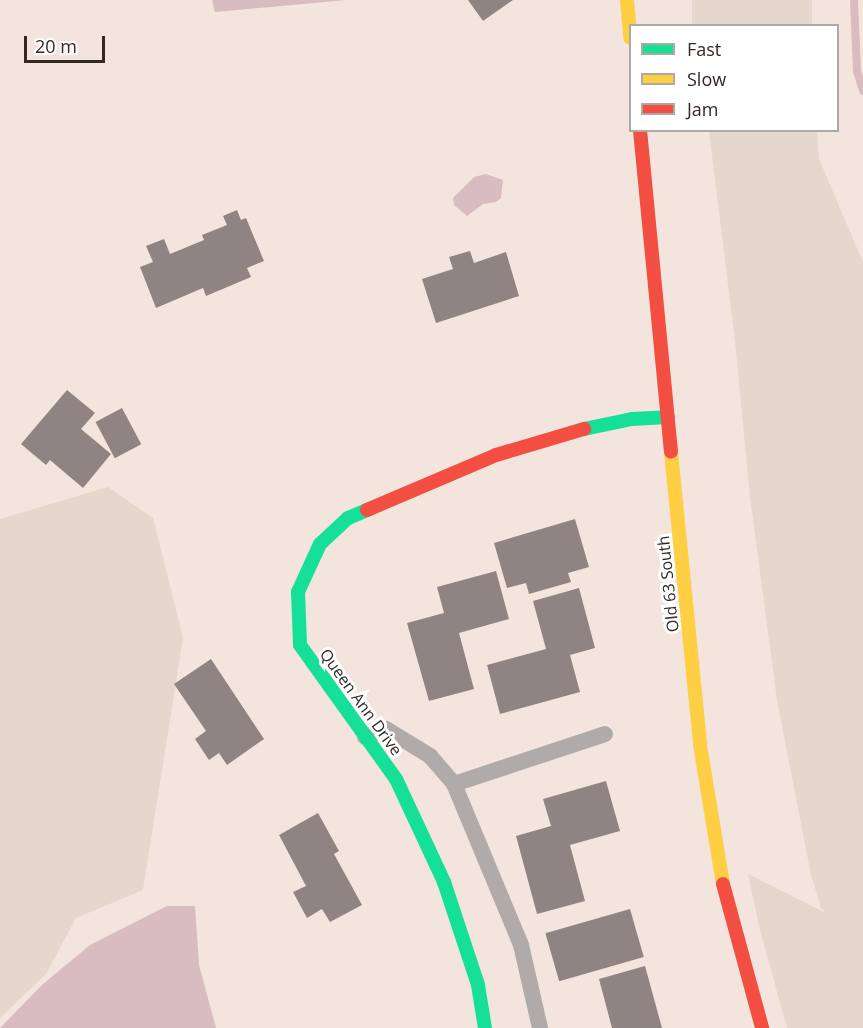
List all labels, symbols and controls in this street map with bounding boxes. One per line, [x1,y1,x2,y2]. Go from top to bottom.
scale bar [27,24,108,62]
legend [629,24,839,132]
text: 20 m [35,34,77,58]
text: Fast [687,37,721,61]
text: Slow [687,67,726,91]
text: Jam [687,97,719,121]
street label: Old 63 South [653,535,683,633]
street label: Queen Ann Drive [316,645,406,759]

